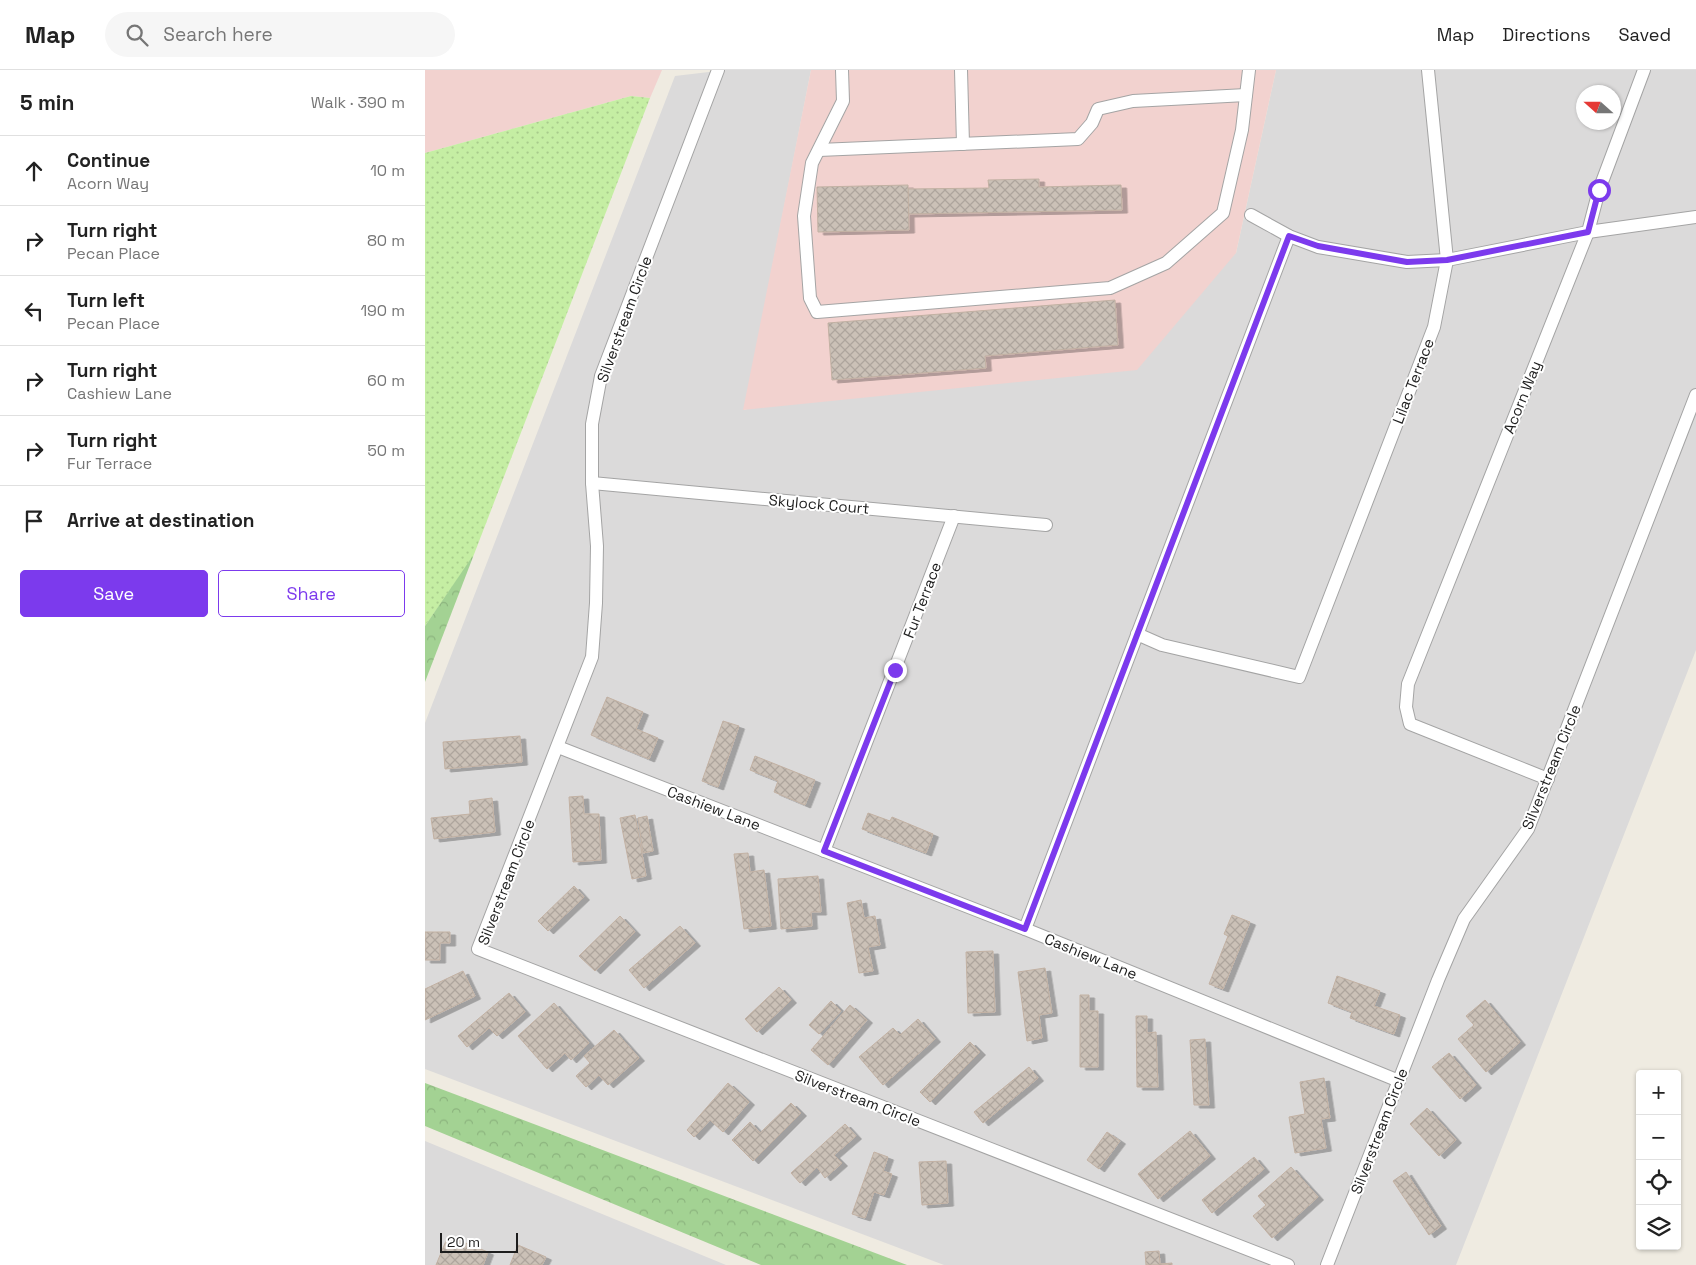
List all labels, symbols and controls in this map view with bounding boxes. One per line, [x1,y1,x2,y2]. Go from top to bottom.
search box [105,12,455,57]
text: Map [25,19,75,50]
icon: search [123,21,151,49]
text: Search here [163,22,273,47]
text: Map [1437,23,1474,46]
text: Directions [1502,23,1591,46]
text: Saved [1619,23,1671,46]
north arrow [1576,85,1621,130]
text: 5 min [20,89,74,116]
text: Walk · 390 m [311,92,405,113]
text: Continue [67,148,150,173]
icon: ahead [20,157,48,185]
text: 10 m [370,160,405,181]
text: Acorn Way [67,173,149,194]
route start [1588,179,1611,202]
text: Turn right [67,218,157,243]
icon: right [20,227,48,255]
text: 80 m [367,230,405,251]
text: Pecan Place [67,243,160,264]
street label: Silverstream Circle [592,253,656,385]
text: Turn left [67,288,145,313]
icon: left [20,297,48,325]
text: 190 m [360,300,405,321]
text: Pecan Place [67,313,160,334]
street label: Lilac Terrace [1388,336,1438,426]
text: Turn right [67,358,157,383]
street label: Acorn Way [1499,358,1545,436]
icon: right [20,367,48,395]
text: 60 m [367,370,405,391]
text: Cashiew Lane [67,383,172,404]
text: Turn right [67,428,157,453]
icon: right [20,437,48,465]
text: 50 m [367,440,405,461]
text: Fur Terrace [67,453,152,474]
street label: Skylock Court [768,490,870,518]
icon: arrive [20,507,48,535]
text: Arrive at destination [67,508,255,533]
street label: Fur Terrace [899,559,945,641]
button: Save [20,570,208,617]
button: Share [218,570,405,617]
route end [884,659,907,682]
street label: Silverstream Circle [1517,702,1585,832]
street label: Cashiew Lane [665,781,763,835]
street label: Silverstream Circle [473,816,539,948]
street label: Cashiew Lane [1042,929,1140,983]
street label: Silverstream Circle [792,1065,924,1131]
street label: Silverstream Circle [1346,1065,1412,1197]
map controls [1636,1070,1681,1250]
button: + [1636,1070,1681,1115]
button: − [1636,1115,1681,1160]
button: locate [1636,1160,1681,1205]
button: layers [1636,1205,1681,1250]
scale bar [440,1230,517,1253]
text: 20 m [447,1233,480,1251]

